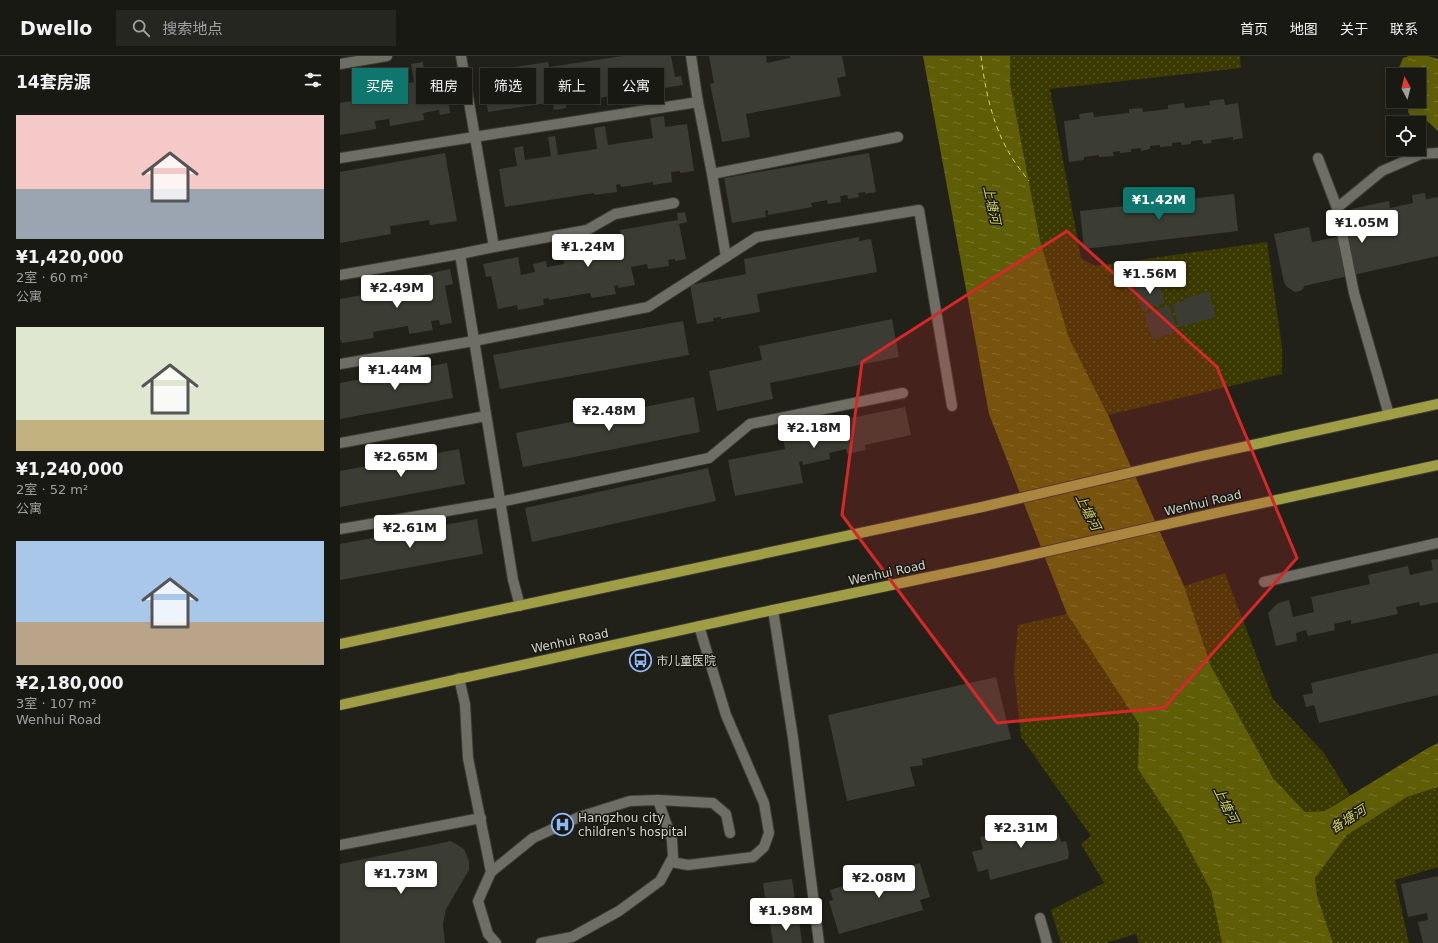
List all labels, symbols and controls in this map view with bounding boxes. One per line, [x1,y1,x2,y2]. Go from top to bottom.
search box [116,10,396,46]
text: Dwello [20,17,92,39]
icon: search [130,17,152,39]
text: 搜索地点 [162,20,222,38]
text: 首页 [1240,21,1268,37]
text: 地图 [1290,21,1318,37]
text: 关于 [1340,21,1368,37]
text: 联系 [1390,21,1418,37]
chip: 买房 [352,68,408,104]
chip: 租房 [416,68,472,104]
chip: 筛选 [480,68,536,104]
chip: 新上 [544,68,600,104]
chip: 公寓 [608,68,664,104]
north arrow [1386,68,1426,108]
map controls [1386,68,1426,156]
icon: filters [302,69,324,91]
text: 14套房源 [16,72,91,92]
button: locate [1386,116,1426,156]
icon: home [134,141,206,213]
water label: 上塘河 [981,184,1004,229]
pin: ¥1.42M [1126,187,1192,221]
text: ¥1.42M [1132,192,1186,207]
pin: ¥1.05M [1329,210,1395,244]
text: ¥1.05M [1335,215,1389,230]
pin: ¥1.24M [555,234,621,268]
text: ¥1.24M [561,239,615,254]
text: ¥1,420,000 [16,247,124,267]
pin: ¥1.56M [1117,261,1183,295]
text: ¥1.56M [1123,266,1177,281]
text: 2室 · 60 m² [16,270,88,285]
pin: ¥2.49M [364,275,430,309]
text: ¥2.49M [370,280,424,295]
text: 公寓 [16,289,42,304]
icon: home [134,353,206,425]
pin: ¥1.44M [362,357,428,391]
text: ¥1.44M [368,362,422,377]
pin: ¥2.48M [576,398,642,432]
text: ¥2.48M [582,403,636,418]
pin: ¥2.18M [781,415,847,449]
text: ¥2.18M [787,420,841,435]
pin: ¥2.65M [368,444,434,478]
text: ¥2.65M [374,449,428,464]
text: ¥1,240,000 [16,459,124,479]
text: 2室 · 52 m² [16,482,88,497]
street label: Wenhui Road [1163,487,1243,519]
water label: 上塘河 [1072,491,1105,535]
text: 公寓 [16,501,42,516]
pin: ¥2.61M [377,515,443,549]
text: ¥2.61M [383,520,437,535]
street label: Wenhui Road [847,558,927,588]
icon: home [134,567,206,639]
street label: Wenhui Road [530,626,610,656]
bus stop icon: 市儿童医院 [628,648,654,674]
place label: 市儿童医院 [656,654,716,668]
text: ¥2,180,000 [16,673,124,693]
text: 3室 · 107 m² [16,696,97,711]
text: Wenhui Road [16,712,101,727]
water label: 上塘河 [1211,784,1243,829]
water label: 备塘河 [1327,801,1371,836]
place label: Hangzhou city children's hospital [578,811,687,839]
hospital icon: Hangzhou city children's hospital [549,812,575,838]
pin: ¥2.31M [988,815,1054,849]
text: ¥2.31M [994,820,1048,835]
pin: ¥1.73M [368,861,434,895]
pin: ¥2.08M [846,865,912,899]
text: ¥1.73M [374,866,428,881]
text: ¥2.08M [852,870,906,885]
pin: ¥1.98M [753,898,819,932]
text: ¥1.98M [759,903,813,918]

